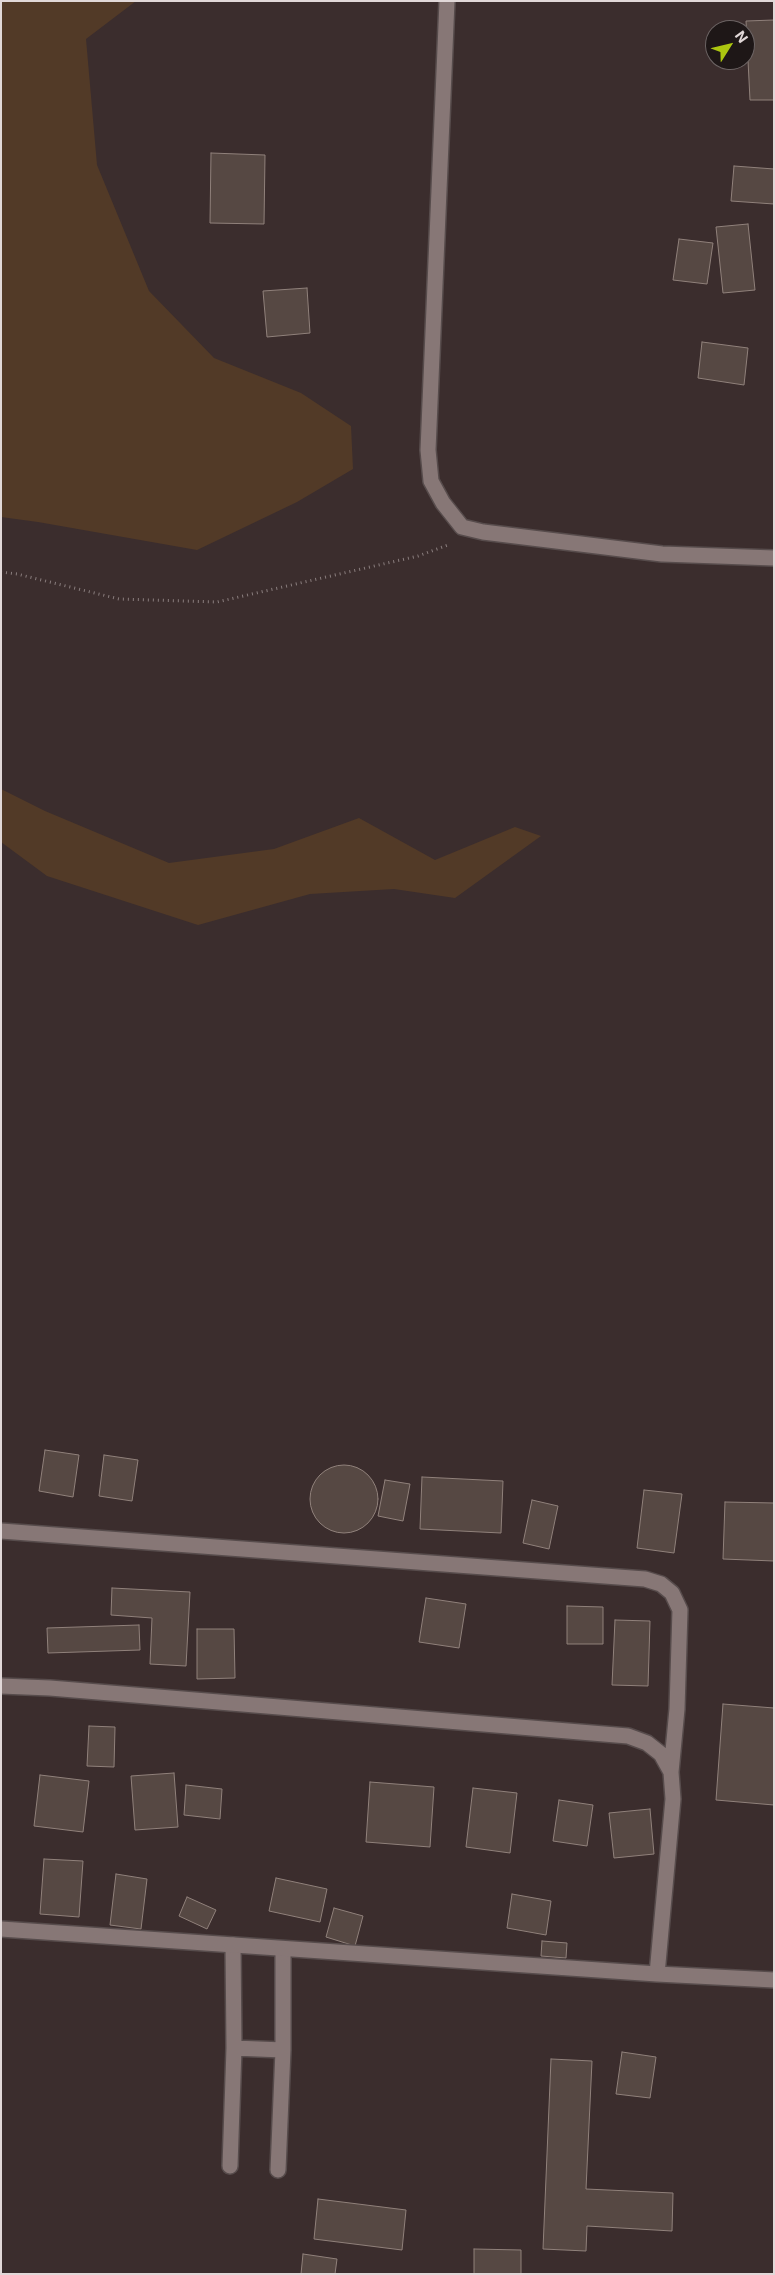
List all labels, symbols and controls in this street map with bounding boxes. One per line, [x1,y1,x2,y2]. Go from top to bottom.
north arrow [705,20,755,70]
text: N [732,27,752,46]

